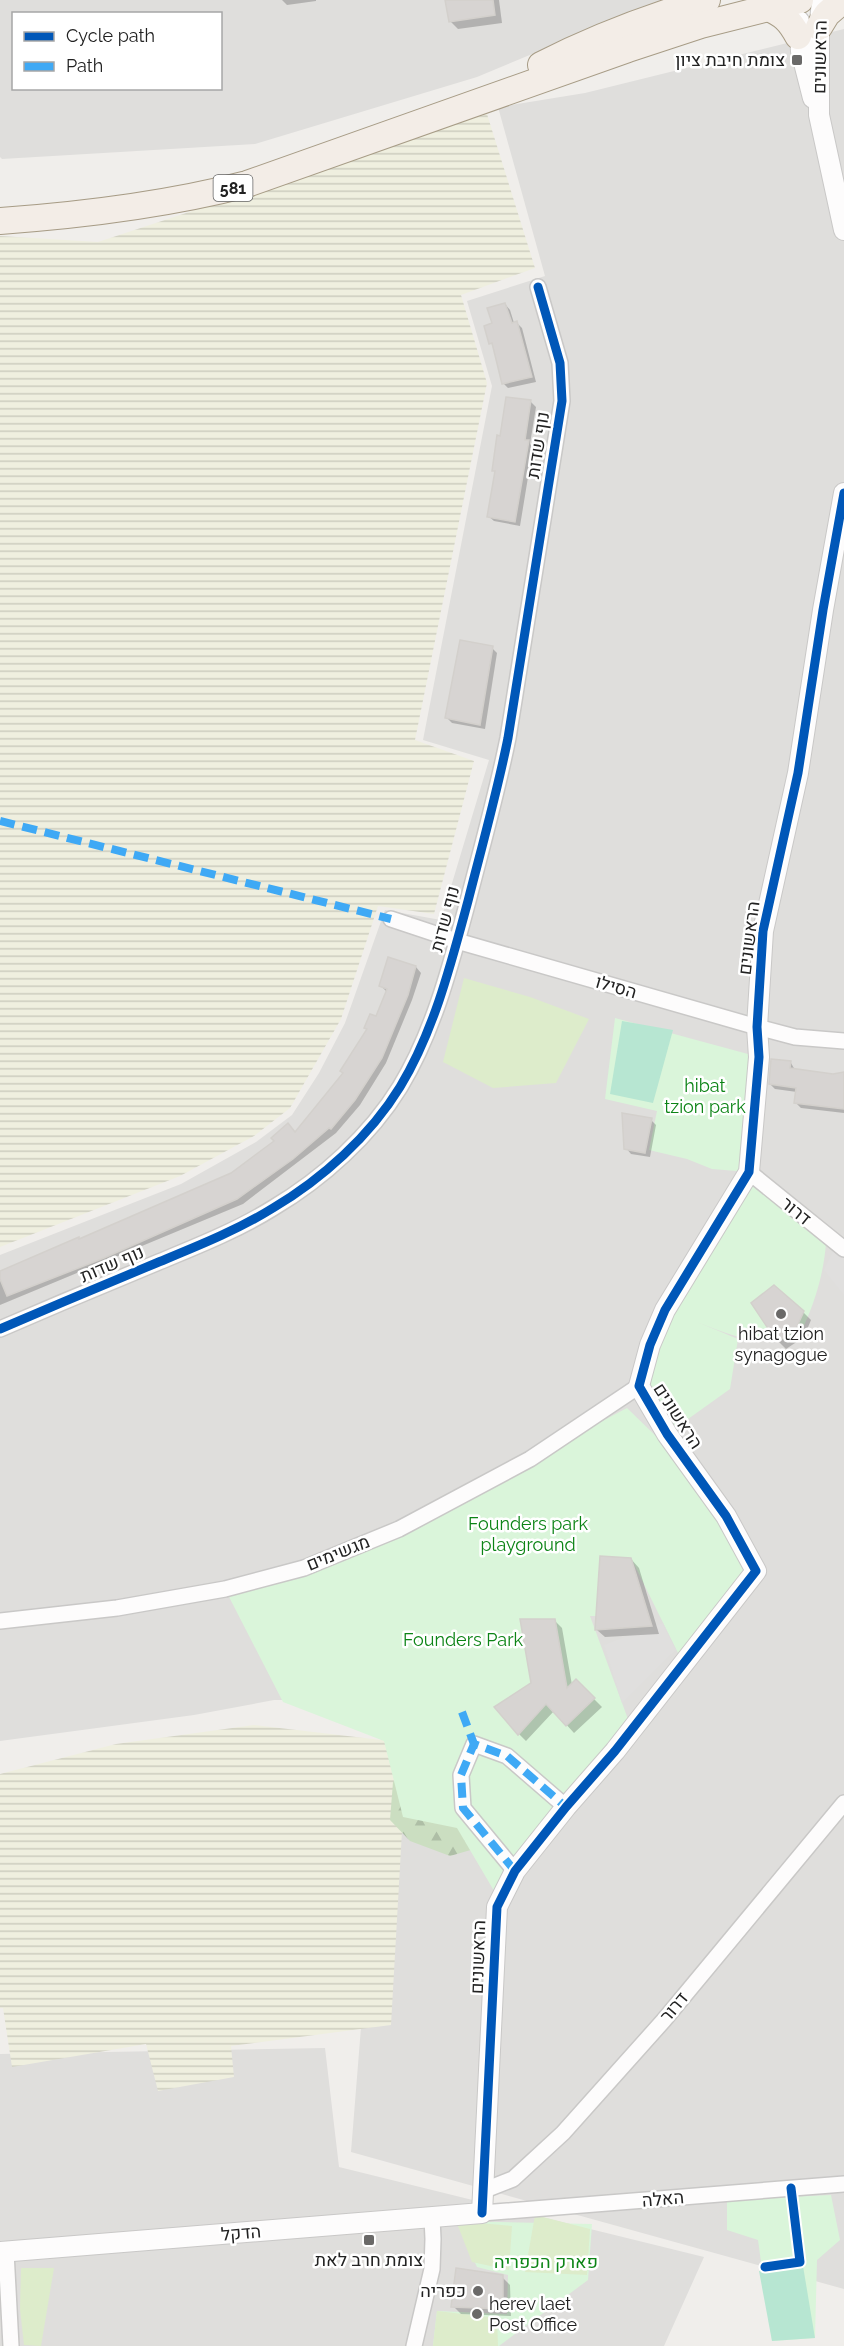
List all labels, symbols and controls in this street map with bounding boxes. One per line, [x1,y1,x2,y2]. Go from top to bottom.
legend [12,12,222,90]
street label: הראשונים [808,20,831,94]
text: Cycle path [66,25,155,46]
place label: צומת חיבת ציון [675,49,785,70]
marker: צומת חיבת ציון [790,53,804,67]
text: Path [66,55,103,76]
road number: 581 [214,175,252,201]
street label: נוף שדות [522,410,553,480]
street label: נוף שדות [426,884,463,954]
street label: הראשונים [734,900,763,976]
street label: הסילו [593,971,639,1002]
park label: hibat tzion park [664,1075,746,1117]
street label: דרור [777,1192,815,1229]
street label: נוף שדות [77,1241,147,1286]
marker: hibat tzion synagogue [774,1307,788,1321]
place label: hibat tzion synagogue [735,1323,828,1365]
street label: הראשונים [649,1379,707,1452]
park label: Founders park playground [468,1513,588,1555]
street label: מגשימים [303,1530,373,1575]
park label: Founders Park [403,1629,523,1650]
street label: הראשונים [466,1920,489,1994]
street label: דרור [655,1988,692,2026]
street label: האלה [641,2186,685,2211]
street label: הדקל [220,2220,262,2245]
marker: צומת חרב לאת [362,2233,376,2247]
place label: צומת חרב לאת [315,2249,423,2270]
park label: פארק הכפריה [494,2251,598,2272]
place label: כפריה [420,2280,466,2301]
marker: כפריה [471,2284,485,2298]
place label: herev laet Post Office [489,2293,578,2335]
marker: herev laet Post Office [470,2307,484,2321]

